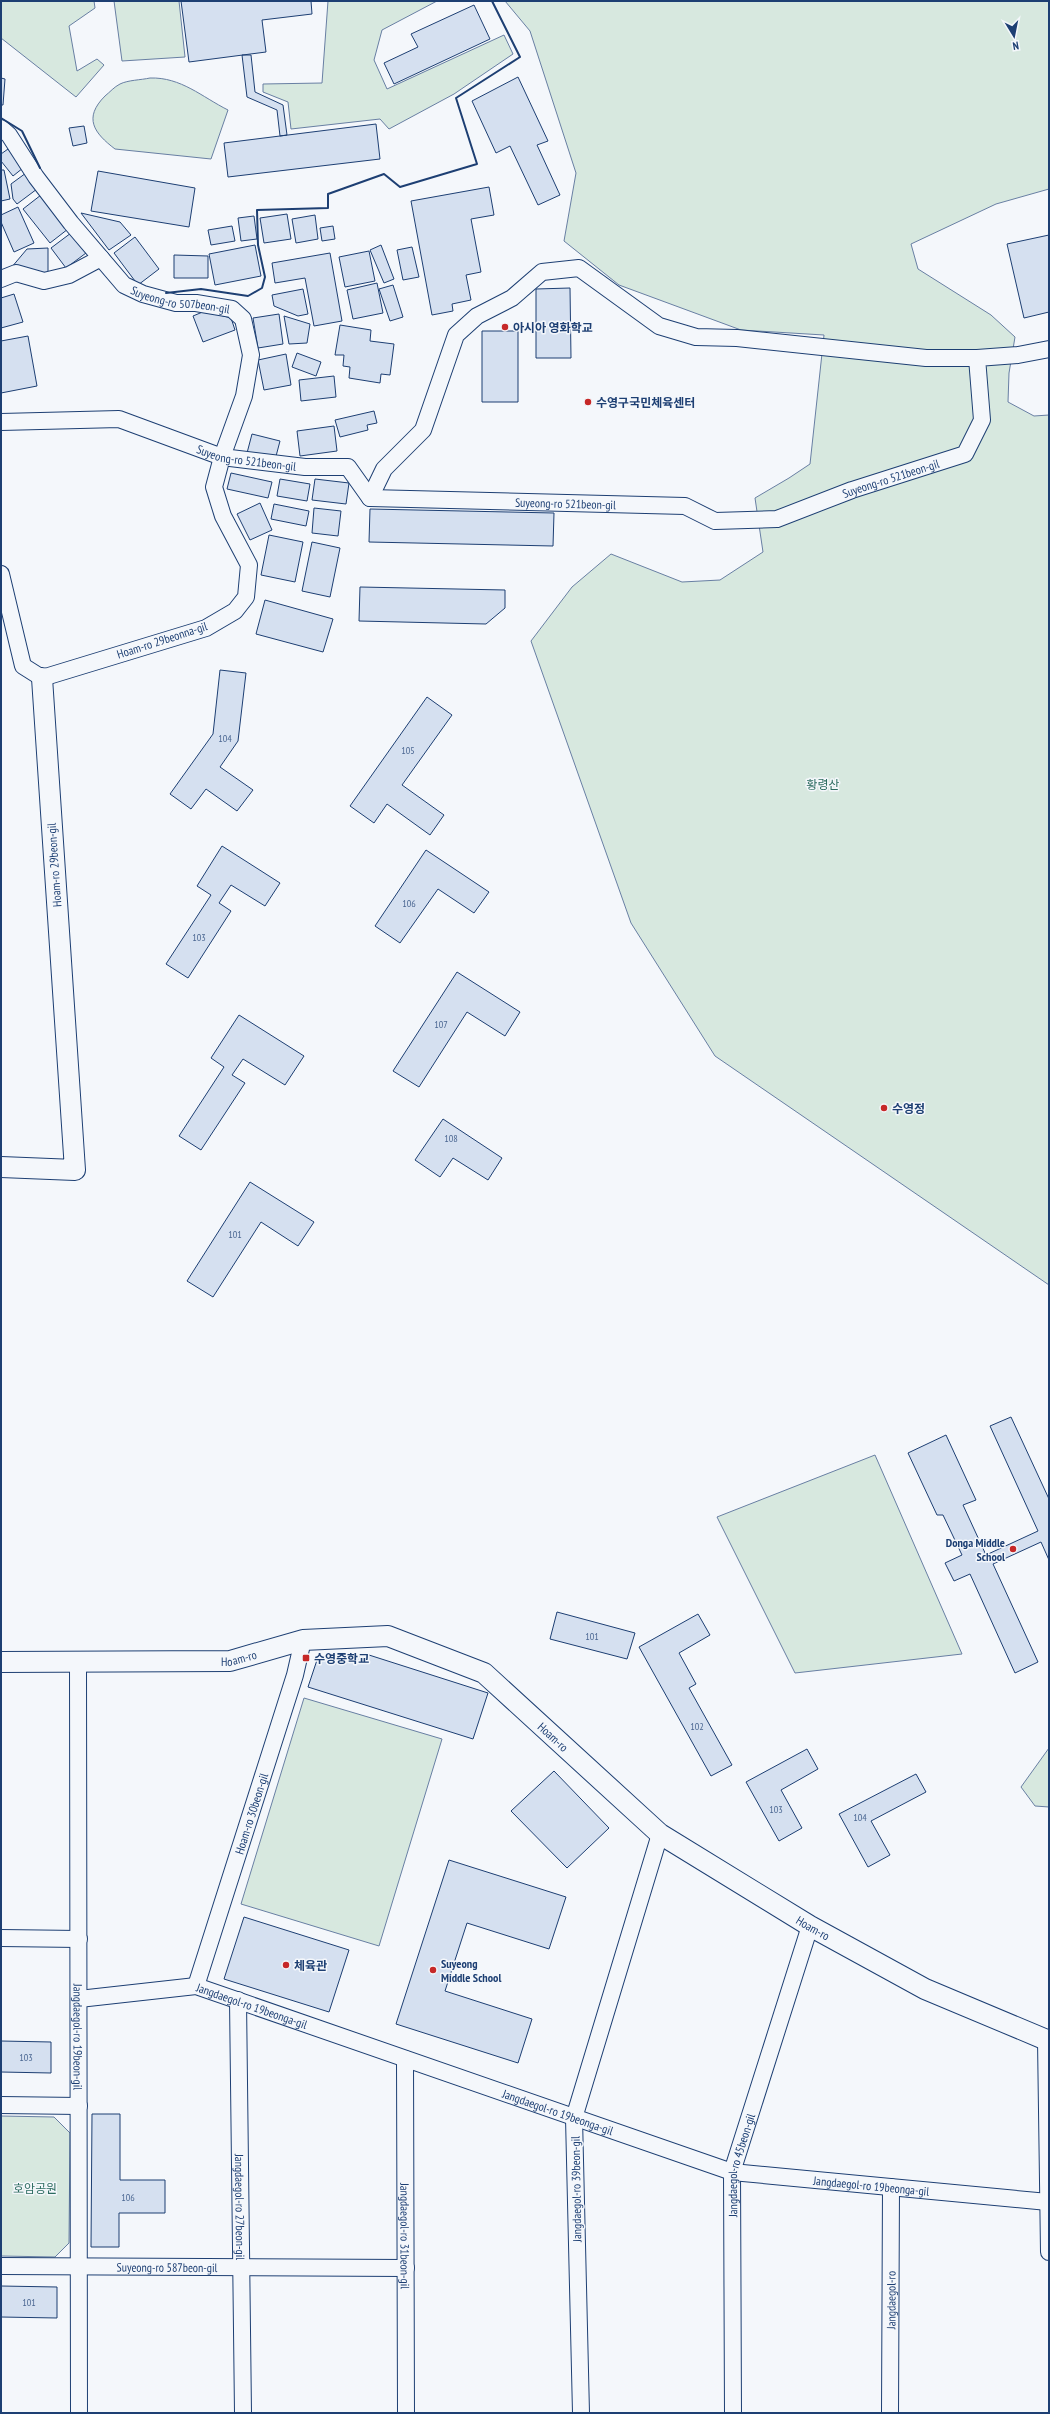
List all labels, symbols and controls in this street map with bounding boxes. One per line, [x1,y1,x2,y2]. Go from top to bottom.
north arrow [994,16,1034,56]
text: N [1012,38,1020,53]
street label: Suyeong-ro 507beon-gil [129,282,231,316]
place label: 아시아 영화학교 [513,320,593,335]
marker: 아시아 영화학교 [500,322,510,332]
place label: 수영구국민체육센터 [596,395,695,410]
marker: 수영구국민체육센터 [583,397,593,407]
street label: Suyeong-ro 521beon-gil [195,441,297,473]
street label: Suyeong-ro 521beon-gil [840,455,941,501]
street label: Suyeong-ro 521beon-gil [515,494,616,512]
street label: Hoam-ro 29beonna-gil [115,618,209,662]
house number: 104 [218,732,232,745]
house number: 105 [401,744,415,757]
park label: 황령산 [806,777,840,792]
street label: Hoam-ro 29beon-gil [44,822,64,907]
house number: 106 [402,897,416,910]
house number: 103 [192,931,206,944]
house number: 107 [434,1018,448,1031]
place label: 수영정 [892,1101,925,1116]
marker: 수영정 [879,1103,889,1113]
house number: 108 [444,1132,458,1145]
house number: 101 [228,1228,242,1241]
place label: Donga Middle School [946,1535,1005,1564]
marker: Donga Middle School [1008,1544,1018,1554]
house number: 101 [585,1630,599,1643]
street label: Hoam-ro [221,1646,258,1669]
place label: 수영중학교 [314,1651,369,1666]
marker: 수영중학교 [301,1653,311,1663]
street label: Hoam-ro [535,1719,572,1754]
house number: 102 [690,1720,704,1733]
street label: Hoam-ro 30beon-gil [231,1771,271,1856]
house number: 103 [769,1803,783,1816]
house number: 104 [853,1811,867,1824]
street label: Hoam-ro [794,1912,833,1943]
place label: Suyeong Middle School [441,1956,501,1985]
place label: 체육관 [294,1958,327,1973]
marker: 체육관 [281,1960,291,1970]
marker: Suyeong Middle School [428,1965,438,1975]
street label: Jangdaegol-ro 19beonga-gil [194,1979,310,2032]
street label: Jangdaegol-ro 19beon-gil [71,1983,86,2090]
house number: 103 [19,2051,33,2064]
street label: Jangdaegol-ro 19beonga-gil [500,2085,616,2138]
street label: Jangdaegol-ro 45beon-gil [724,2111,758,2218]
street label: Jangdaegol-ro 39beon-gil [568,2136,584,2243]
street label: Jangdaegol-ro 27beon-gil [232,2153,249,2260]
street label: Jangdaegol-ro 19beonga-gil [812,2172,930,2198]
park label: 호암공원 [13,2181,57,2196]
street label: Jangdaegol-ro 31beon-gil [398,2182,413,2289]
house number: 106 [121,2191,135,2204]
street label: Suyeong-ro 587beon-gil [117,2259,218,2275]
street label: Jangdaegol-ro [883,2271,898,2330]
house number: 101 [22,2296,36,2309]

